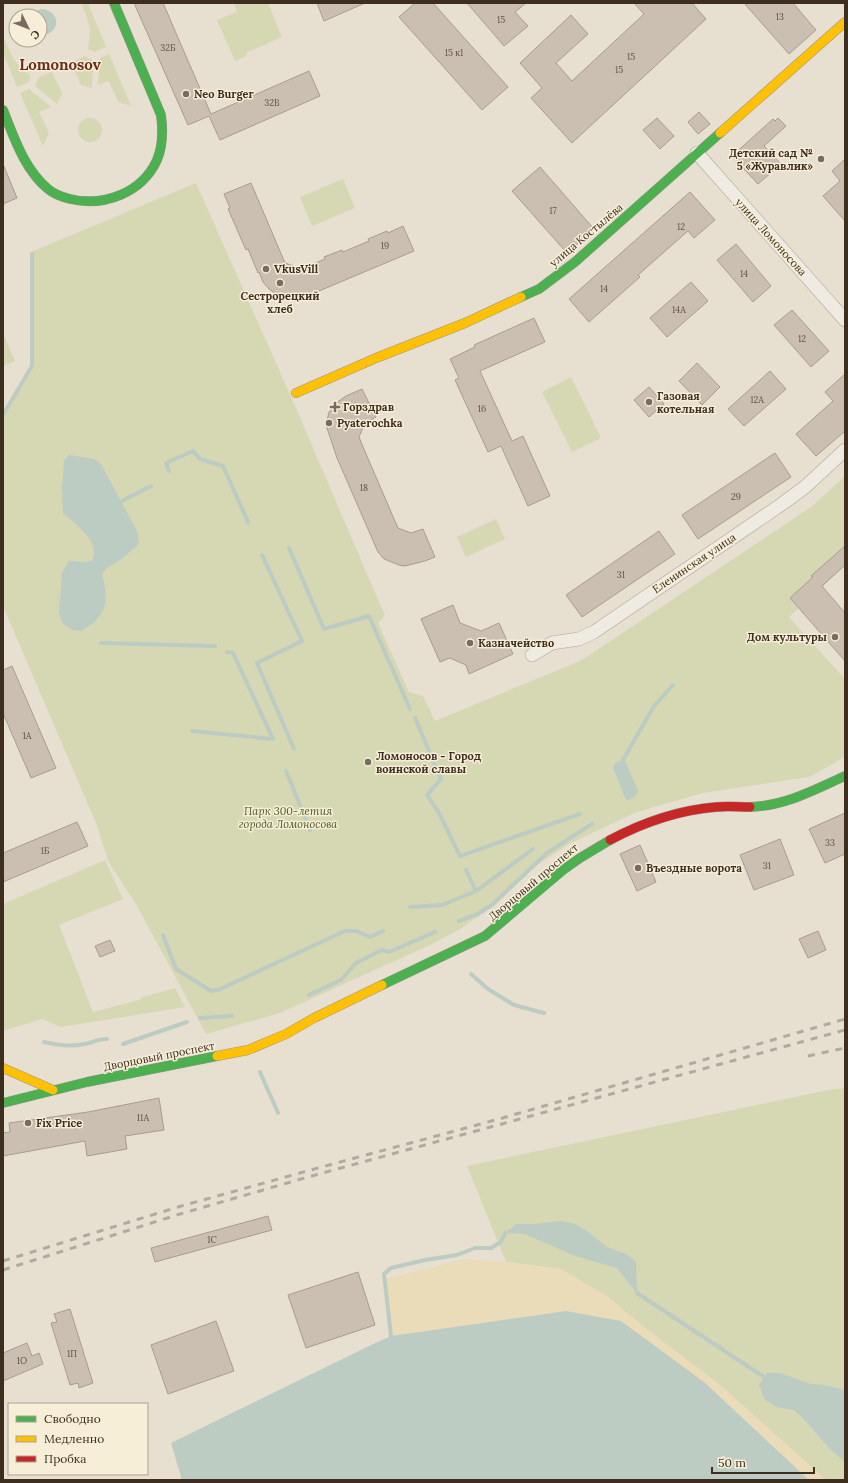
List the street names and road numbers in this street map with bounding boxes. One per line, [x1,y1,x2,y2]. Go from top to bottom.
street label: улица Ломоносова [732,195,810,279]
street label: улица Костылёва [546,200,626,270]
street label: Еленинская улица [650,530,739,596]
street label: Дворцовый проспект [485,840,581,924]
street label: Дворцовый проспект [102,1038,216,1074]

